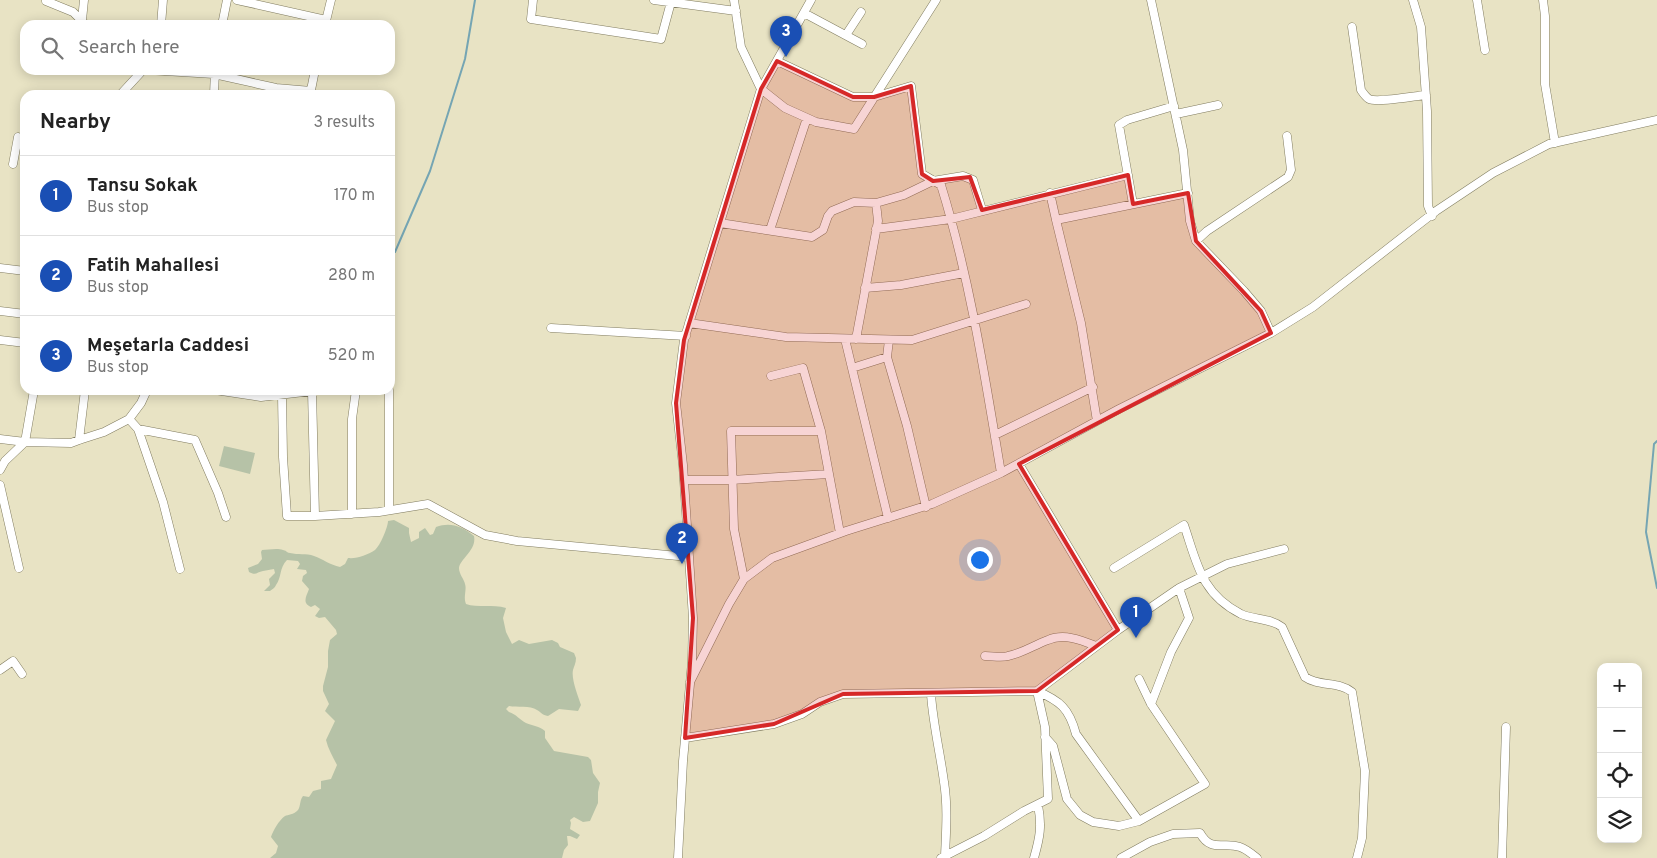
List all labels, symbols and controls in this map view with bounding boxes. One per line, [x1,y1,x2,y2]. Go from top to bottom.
pin: 3 [770,16,802,57]
search box [20,20,395,75]
icon: search [38,34,66,62]
text: Search here [78,36,180,60]
text: Nearby [40,109,111,136]
text: 3 results [313,113,375,133]
text: Tansu Sokak [87,174,198,198]
text: 1 [53,186,59,206]
text: 170 m [334,186,375,206]
text: Bus stop [87,198,149,218]
text: Fatih Mahallesi [87,254,219,278]
text: 2 [51,266,61,286]
text: 280 m [328,266,375,286]
text: Bus stop [87,278,149,298]
text: Meşetarla Caddesi [87,334,249,358]
text: 3 [51,346,61,366]
text: 520 m [328,346,375,366]
text: Bus stop [87,358,149,378]
pin: 2 [666,523,698,564]
your location [967,547,993,573]
pin: 1 [1120,597,1152,638]
map controls [1597,663,1642,843]
button: + [1597,663,1642,708]
button: − [1597,708,1642,753]
button: locate [1597,753,1642,798]
button: layers [1597,798,1642,843]

